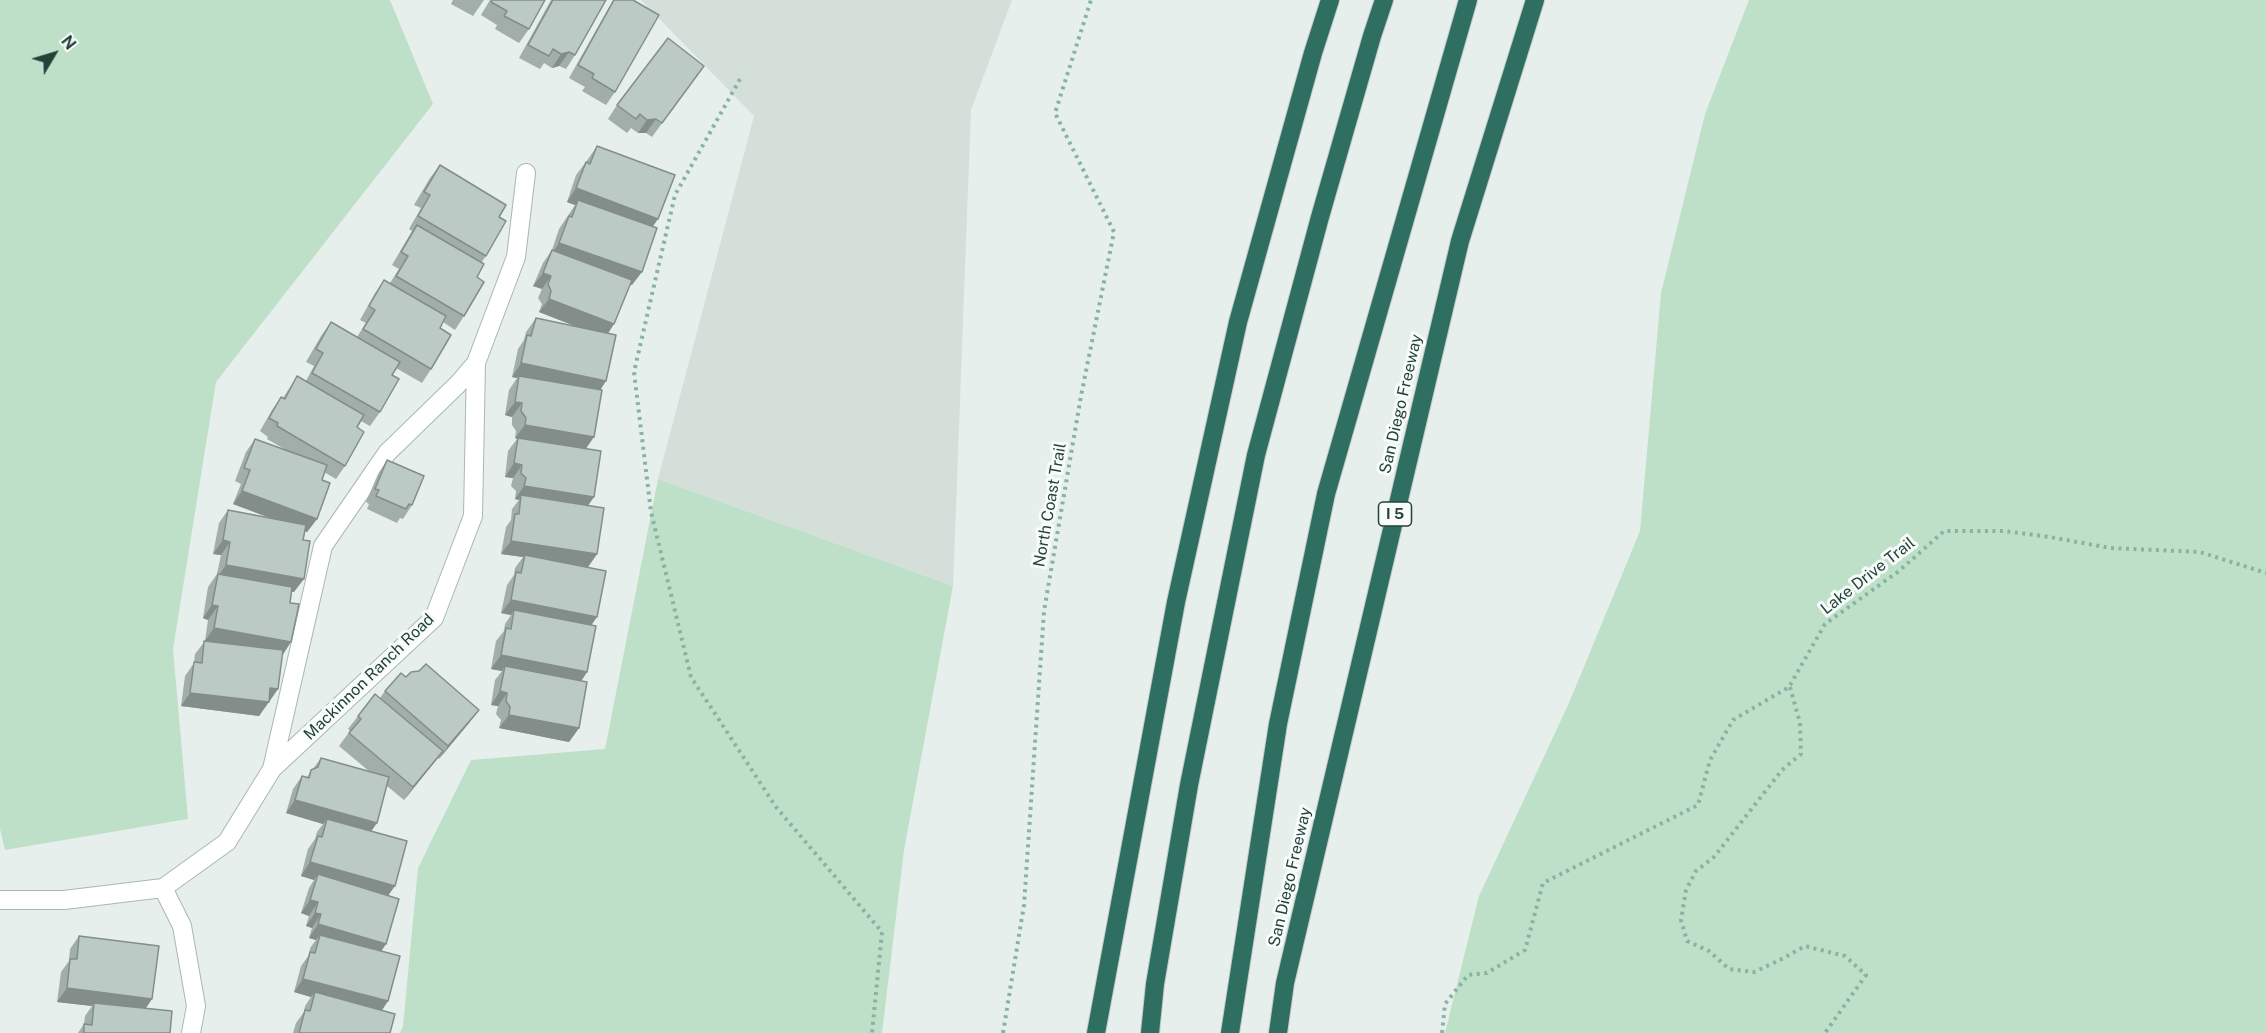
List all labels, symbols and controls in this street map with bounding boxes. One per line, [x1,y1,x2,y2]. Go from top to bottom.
north arrow [24,24,84,84]
text: N [57,32,80,53]
street label: San Diego Freeway [1376,332,1426,476]
street label: North Coast Trail [1030,441,1070,569]
road number: I 5 [1378,502,1412,526]
street label: Lake Drive Trail [1817,533,1919,619]
street label: Mackinnon Ranch Road [300,610,438,744]
street label: San Diego Freeway [1265,805,1315,949]

